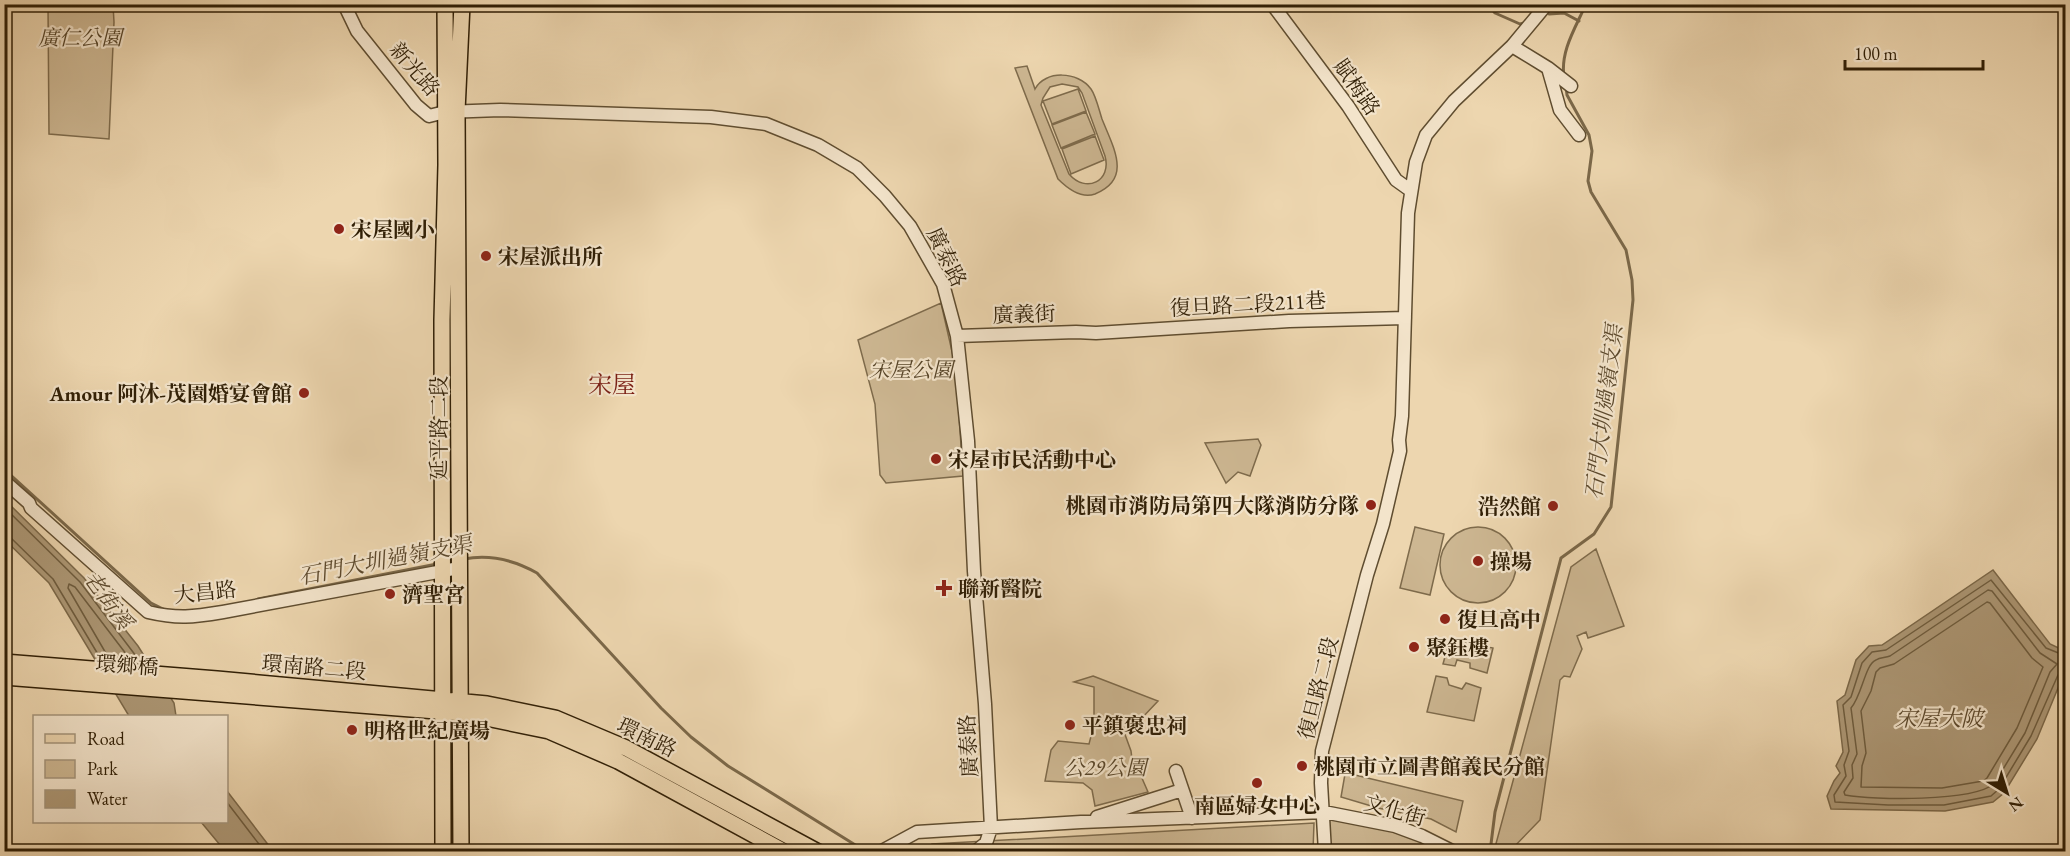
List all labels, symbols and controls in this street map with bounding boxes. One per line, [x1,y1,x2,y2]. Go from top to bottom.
park label: 廣仁公園 [38,24,125,51]
scale bar [1845,33,1983,71]
street label: 新光路 [384,36,446,102]
text: 100 m [1854,42,1898,65]
street label: 賦梅路 [1328,53,1386,121]
place label: 宋屋國小 [351,216,435,243]
marker: 宋屋國小 [332,222,346,236]
street label: 廣泰路 [921,223,973,291]
place label: 宋屋派出所 [498,243,603,270]
marker: 宋屋派出所 [479,249,493,263]
street label: 復旦路二段211巷 [1169,286,1327,322]
street label: 廣義街 [992,299,1056,329]
water label: 石門大圳過嶺支渠 [1579,320,1629,501]
park label: 宋屋公園 [869,356,956,383]
district label: 宋屋 [588,369,636,400]
street label: 延平路二段 [425,376,452,481]
place label: Amour 阿沐-茂園婚宴會館 [48,380,292,407]
marker: Amour 阿沐-茂園婚宴會館 [297,386,311,400]
place label: 宋屋市民活動中心 [948,446,1116,473]
marker: 宋屋市民活動中心 [929,452,943,466]
place label: 桃園市消防局第四大隊消防分隊 [1065,492,1359,519]
place label: 浩然館 [1478,493,1541,520]
marker: 桃園市消防局第四大隊消防分隊 [1364,498,1378,512]
marker: 浩然館 [1546,499,1560,513]
water label: 石門大圳過嶺支渠 [296,528,477,591]
place label: 操場 [1490,548,1532,575]
marker: 操場 [1471,554,1485,568]
water label: 老街溪 [77,565,140,637]
street label: 大昌路 [172,575,238,609]
place label: 聯新醫院 [958,575,1042,602]
marker: 聯新醫院 [935,579,953,597]
place label: 濟聖宮 [402,581,465,608]
marker: 濟聖宮 [383,587,397,601]
place label: 復旦高中 [1457,606,1541,633]
marker: 復旦高中 [1438,612,1452,626]
street label: 復旦路二段 [1292,634,1344,742]
place label: 聚鈺樓 [1426,634,1489,661]
marker: 聚鈺樓 [1407,640,1421,654]
street label: 環鄉橋 [95,649,159,681]
street label: 環南路二段 [261,649,367,685]
water label: 宋屋大陂 [1895,704,1986,733]
street label: 環南路 [613,711,681,763]
place label: 平鎮褒忠祠 [1082,712,1187,739]
street label: 廣泰路 [953,714,983,778]
legend [33,715,228,823]
place label: 明格世紀廣場 [364,717,490,744]
marker: 平鎮褒忠祠 [1063,718,1077,732]
marker: 明格世紀廣場 [345,723,359,737]
text: Road [87,727,126,750]
place label: 桃園市立圖書館義民分館 [1314,753,1545,780]
park label: 公29公園 [1063,754,1150,781]
text: Park [87,757,118,780]
marker: 桃園市立圖書館義民分館 [1295,759,1309,773]
north arrow [1977,763,2037,823]
marker: 南區婦女中心 [1250,776,1264,790]
text: Water [87,787,128,810]
street label: 文化街 [1361,788,1429,832]
place label: 南區婦女中心 [1194,792,1320,819]
text: N [2004,792,2027,817]

